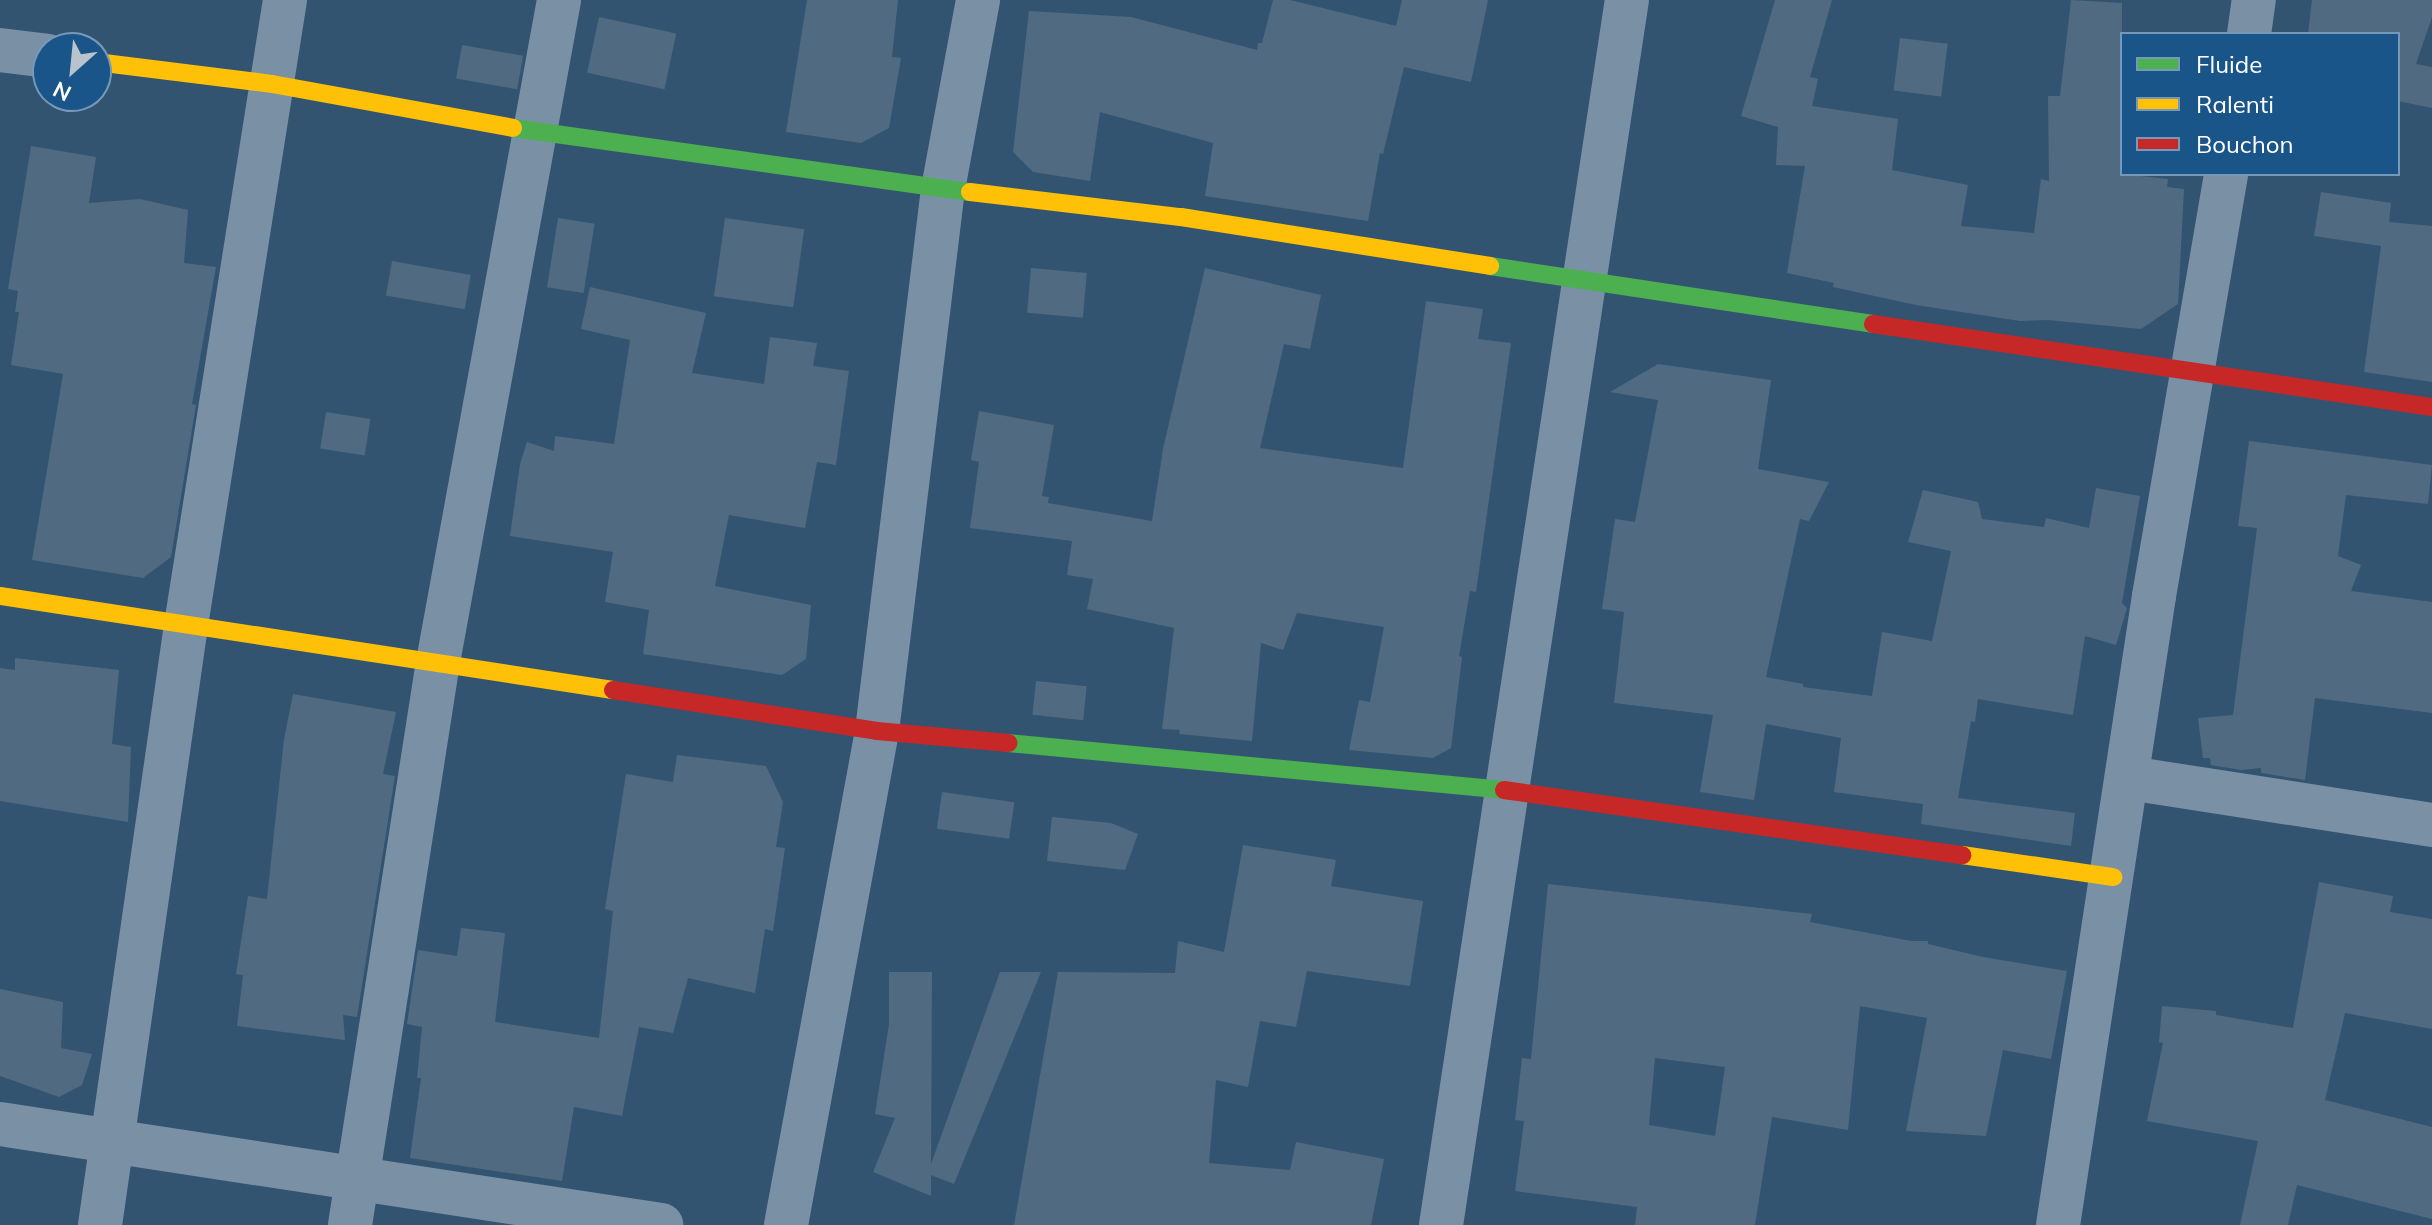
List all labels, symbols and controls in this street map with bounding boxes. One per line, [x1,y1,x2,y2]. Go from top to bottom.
north arrow [32,32,112,112]
legend [2120,32,2400,176]
text: Fluide [2196,49,2262,79]
text: N [48,75,76,108]
text: Ralenti [2196,89,2274,119]
text: Bouchon [2196,129,2294,159]

